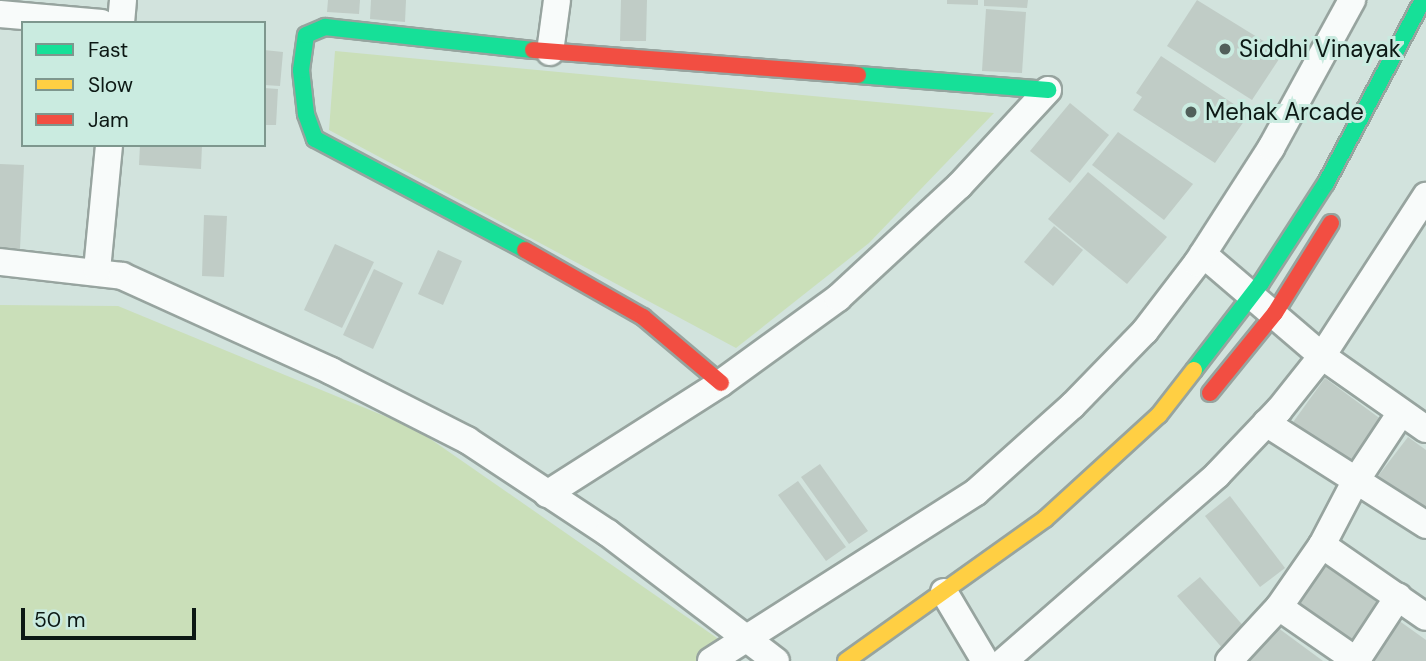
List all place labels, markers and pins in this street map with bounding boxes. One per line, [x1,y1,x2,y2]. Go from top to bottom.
place label: Siddhi Vinayak [1239,35,1401,63]
marker: Siddhi Vinayak [1217,41,1233,57]
place label: Mehak Arcade [1205,98,1364,126]
marker: Mehak Arcade [1183,104,1199,120]

